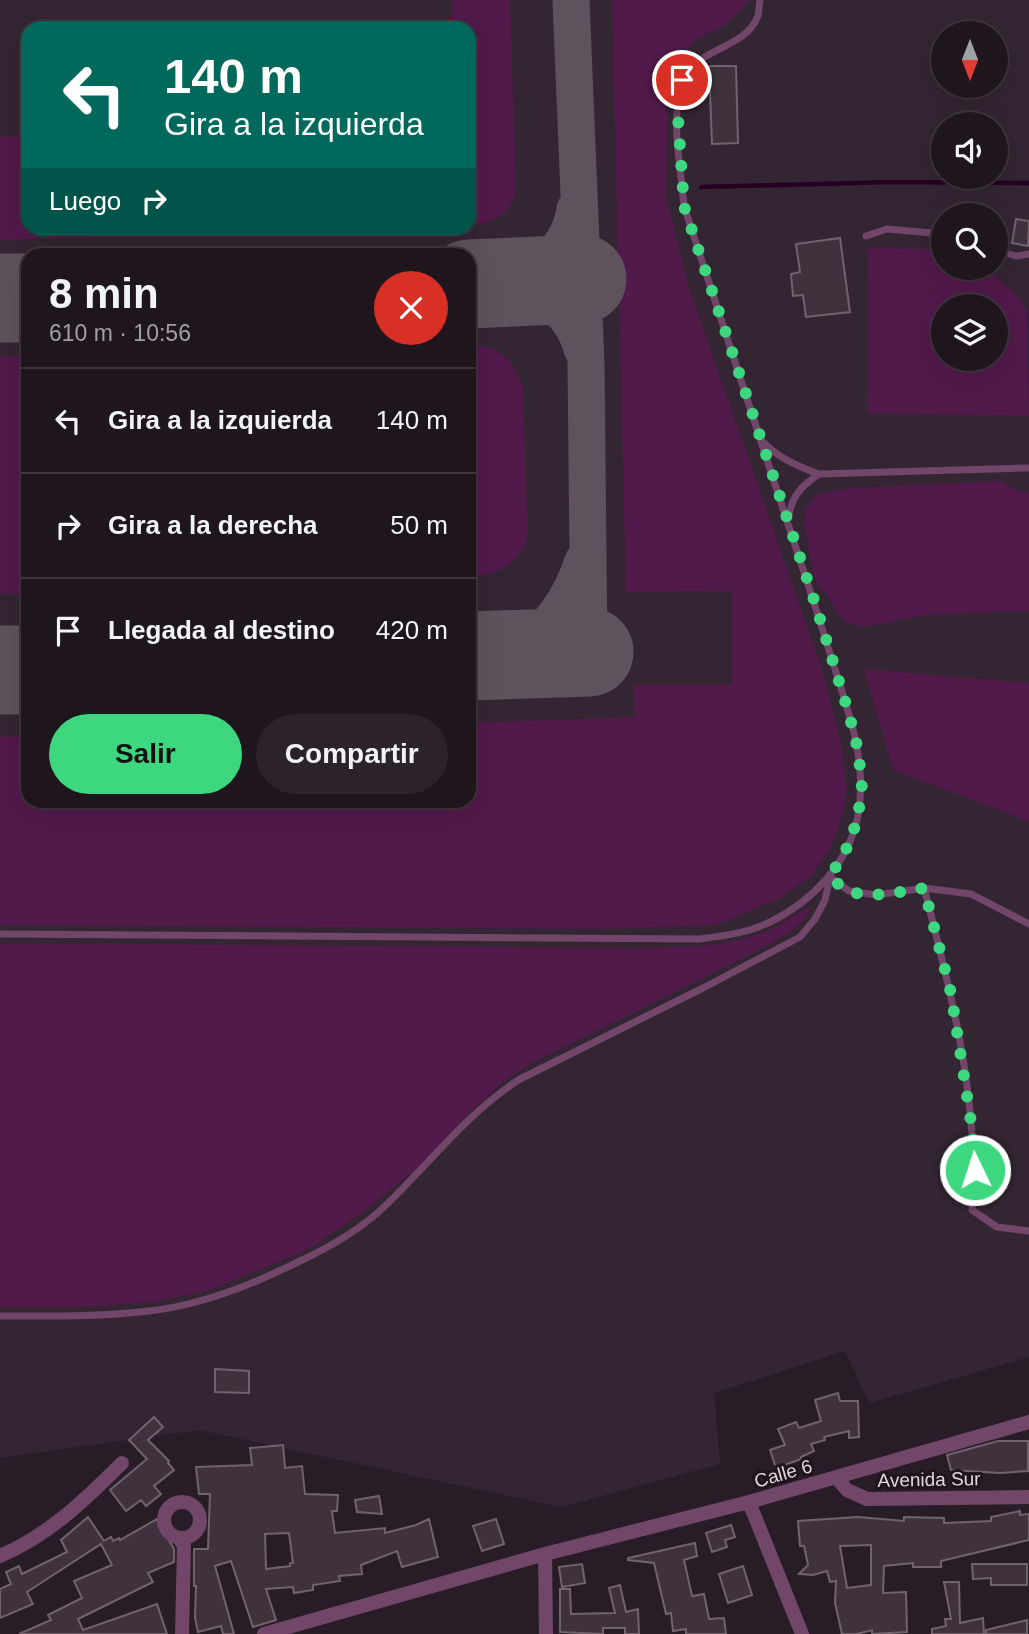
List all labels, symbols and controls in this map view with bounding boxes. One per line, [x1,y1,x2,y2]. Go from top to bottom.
north arrow [931,21,1008,98]
map controls [931,21,1008,371]
icon: left [49,49,140,140]
text: 140 m [164,49,303,103]
pin [652,50,712,110]
icon: arrive [663,61,701,99]
text: Gira a la izquierda [164,106,424,142]
button: sound [931,112,1008,189]
icon: right [135,182,173,220]
text: Luego [49,186,121,216]
button: search [931,203,1008,280]
text: 8 min [49,270,159,317]
button: close [374,271,448,345]
button: layers [931,294,1008,371]
text: 610 m · 10:56 [49,320,191,346]
icon: left [49,402,87,440]
text: Gira a la izquierda [108,405,332,435]
text: 140 m [376,405,448,435]
icon: right [49,507,87,545]
text: Gira a la derecha [108,510,318,540]
text: 50 m [390,510,448,540]
icon: arrive [49,612,87,650]
text: Llegada al destino [108,615,335,645]
text: 420 m [376,615,448,645]
button: Salir [49,714,242,794]
button: Compartir [256,714,448,794]
position arrow [938,1133,1012,1207]
street label: Calle 6 [752,1455,814,1492]
street label: Avenida Sur [877,1468,981,1491]

